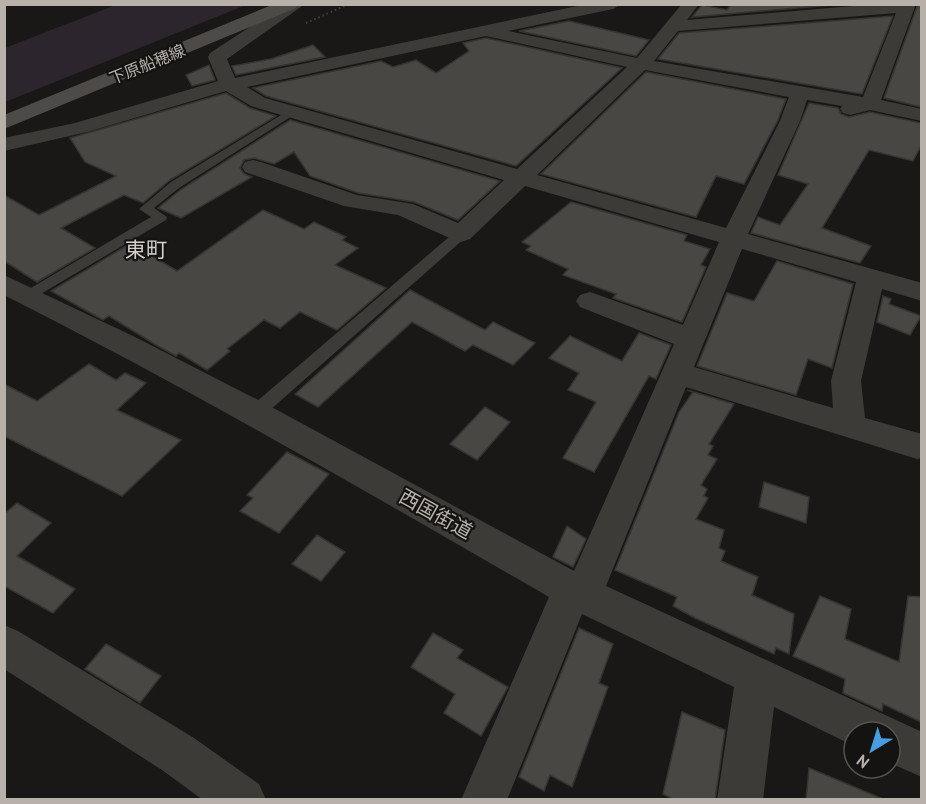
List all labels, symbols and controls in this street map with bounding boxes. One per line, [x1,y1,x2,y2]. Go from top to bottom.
street label: 下原船穂線 [106,40,188,88]
district label: 東町 [125,236,167,263]
street label: 西国街道 [395,483,477,545]
north arrow [842,720,902,780]
text: N [852,751,873,773]

